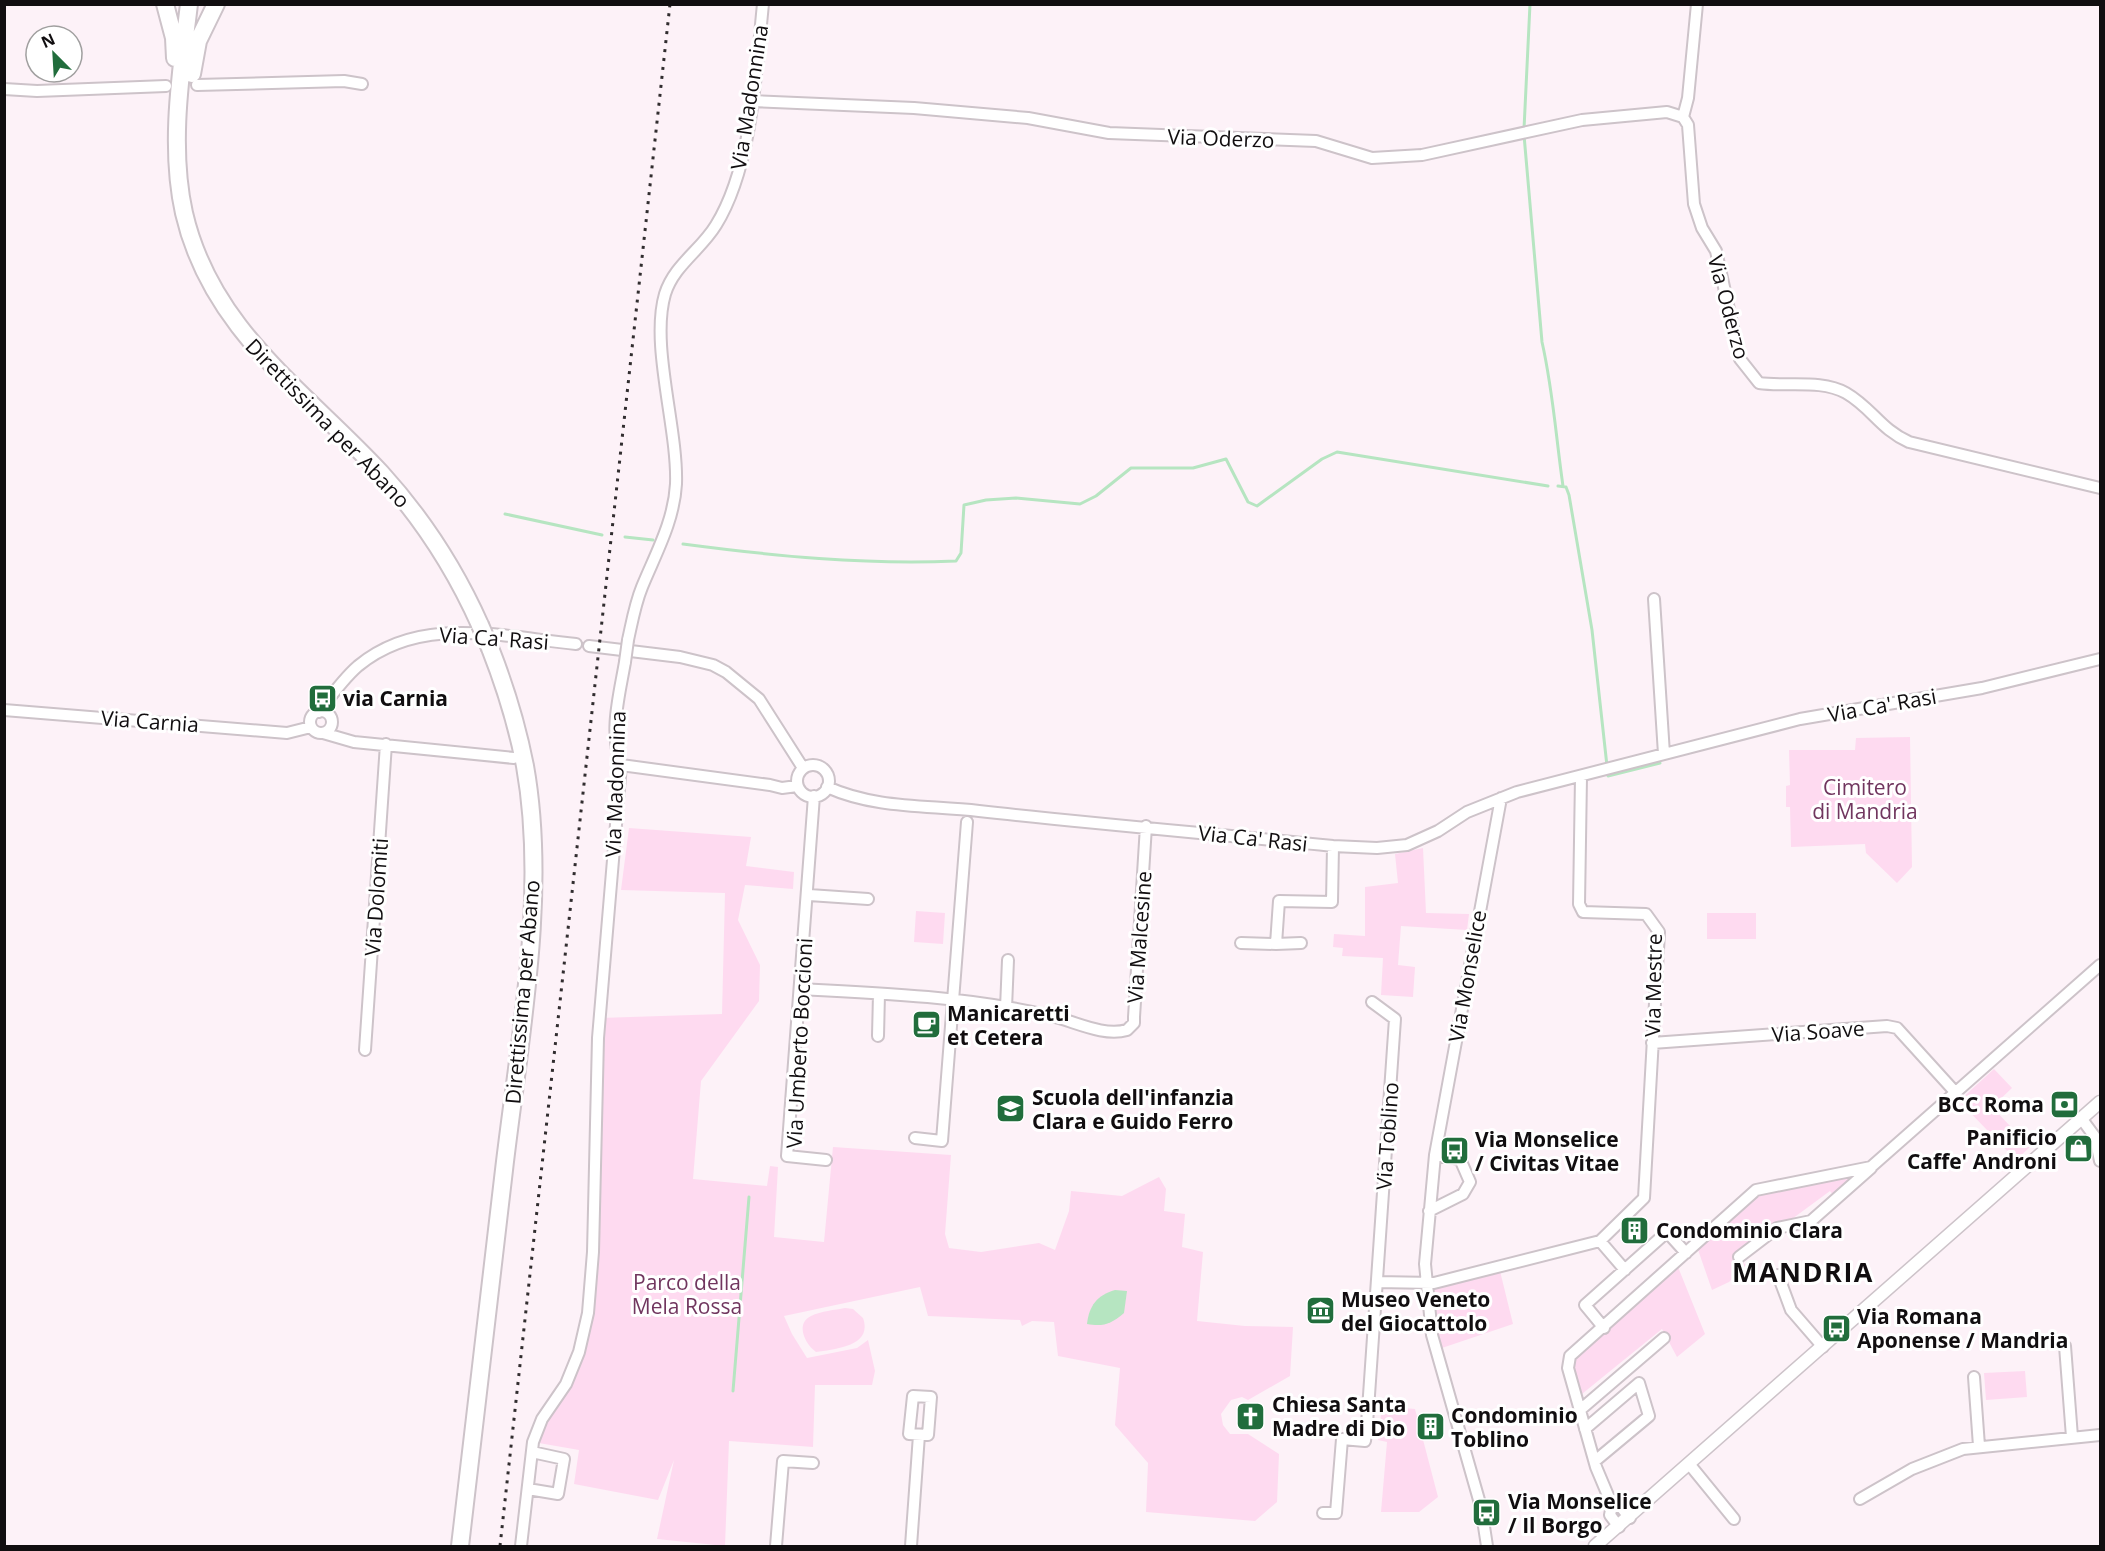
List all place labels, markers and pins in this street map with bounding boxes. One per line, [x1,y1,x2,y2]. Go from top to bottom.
bus stop icon: via Carnia [306,682,338,714]
place label: via Carnia [343,684,448,712]
place label: Manicaretti et Cetera [947,999,1070,1051]
cafe icon: Manicaretti et Cetera [910,1009,942,1041]
place label: Scuola dell'infanzia Clara e Guido Ferro [1032,1083,1234,1135]
bank icon: BCC Roma [2049,1088,2081,1120]
place label: BCC Roma [1938,1090,2044,1118]
school or university icon: Scuola dell'infanzia Clara e Guido Ferro [995,1093,1027,1125]
place label: Panificio Caffe' Androni [1907,1123,2057,1175]
place label: Via Monselice / Civitas Vitae [1475,1125,1619,1177]
shop icon: Panificio Caffe' Androni [2062,1133,2094,1165]
bus stop icon: Via Monselice / Civitas Vitae [1438,1135,1470,1167]
building icon: Condominio Clara [1619,1214,1651,1246]
place label: Condominio Clara [1656,1216,1843,1244]
place label: Museo Veneto del Giocattolo [1341,1285,1490,1337]
museum icon: Museo Veneto del Giocattolo [1304,1295,1336,1327]
place label: Via Romana Aponense / Mandria [1857,1302,2068,1354]
bus stop icon: Via Romana Aponense / Mandria [1820,1312,1852,1344]
place label: Chiesa Santa Madre di Dio [1272,1390,1406,1442]
church icon: Chiesa Santa Madre di Dio [1235,1400,1267,1432]
place label: Condominio Toblino [1451,1401,1578,1453]
building icon: Condominio Toblino [1414,1411,1446,1443]
place label: Via Monselice / Il Borgo [1508,1487,1652,1539]
bus stop icon: Via Monselice / Il Borgo [1471,1497,1503,1529]

